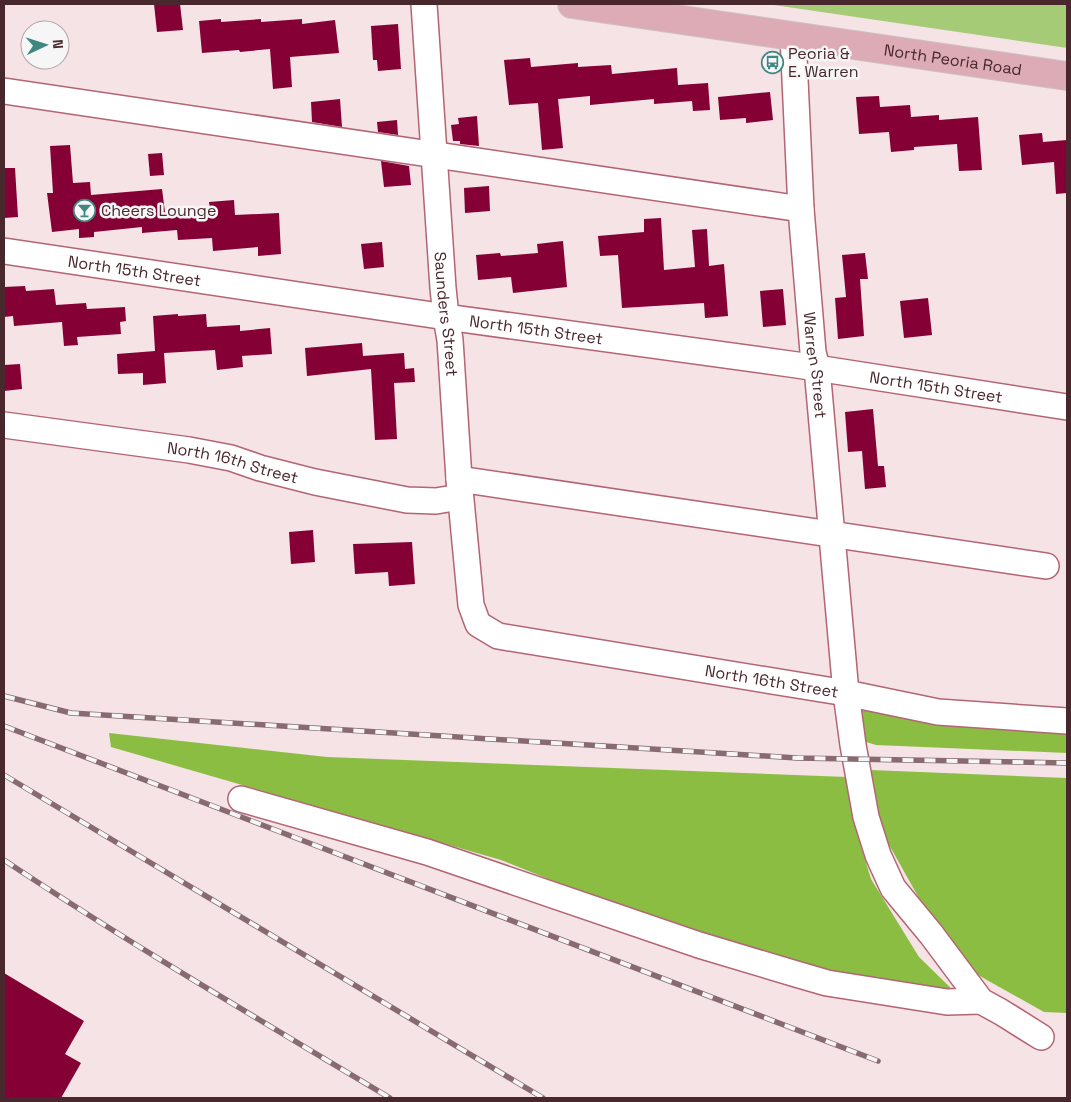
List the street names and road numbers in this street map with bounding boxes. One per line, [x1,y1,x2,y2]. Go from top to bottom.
street label: North Peoria Road [883,40,1023,80]
street label: North 15th Street [66,251,203,291]
street label: Saunders Street [430,251,462,377]
street label: North 15th Street [468,310,604,349]
street label: Warren Street [799,311,831,419]
street label: North 15th Street [868,366,1004,408]
street label: North 16th Street [166,437,300,488]
street label: North 16th Street [704,660,840,703]

